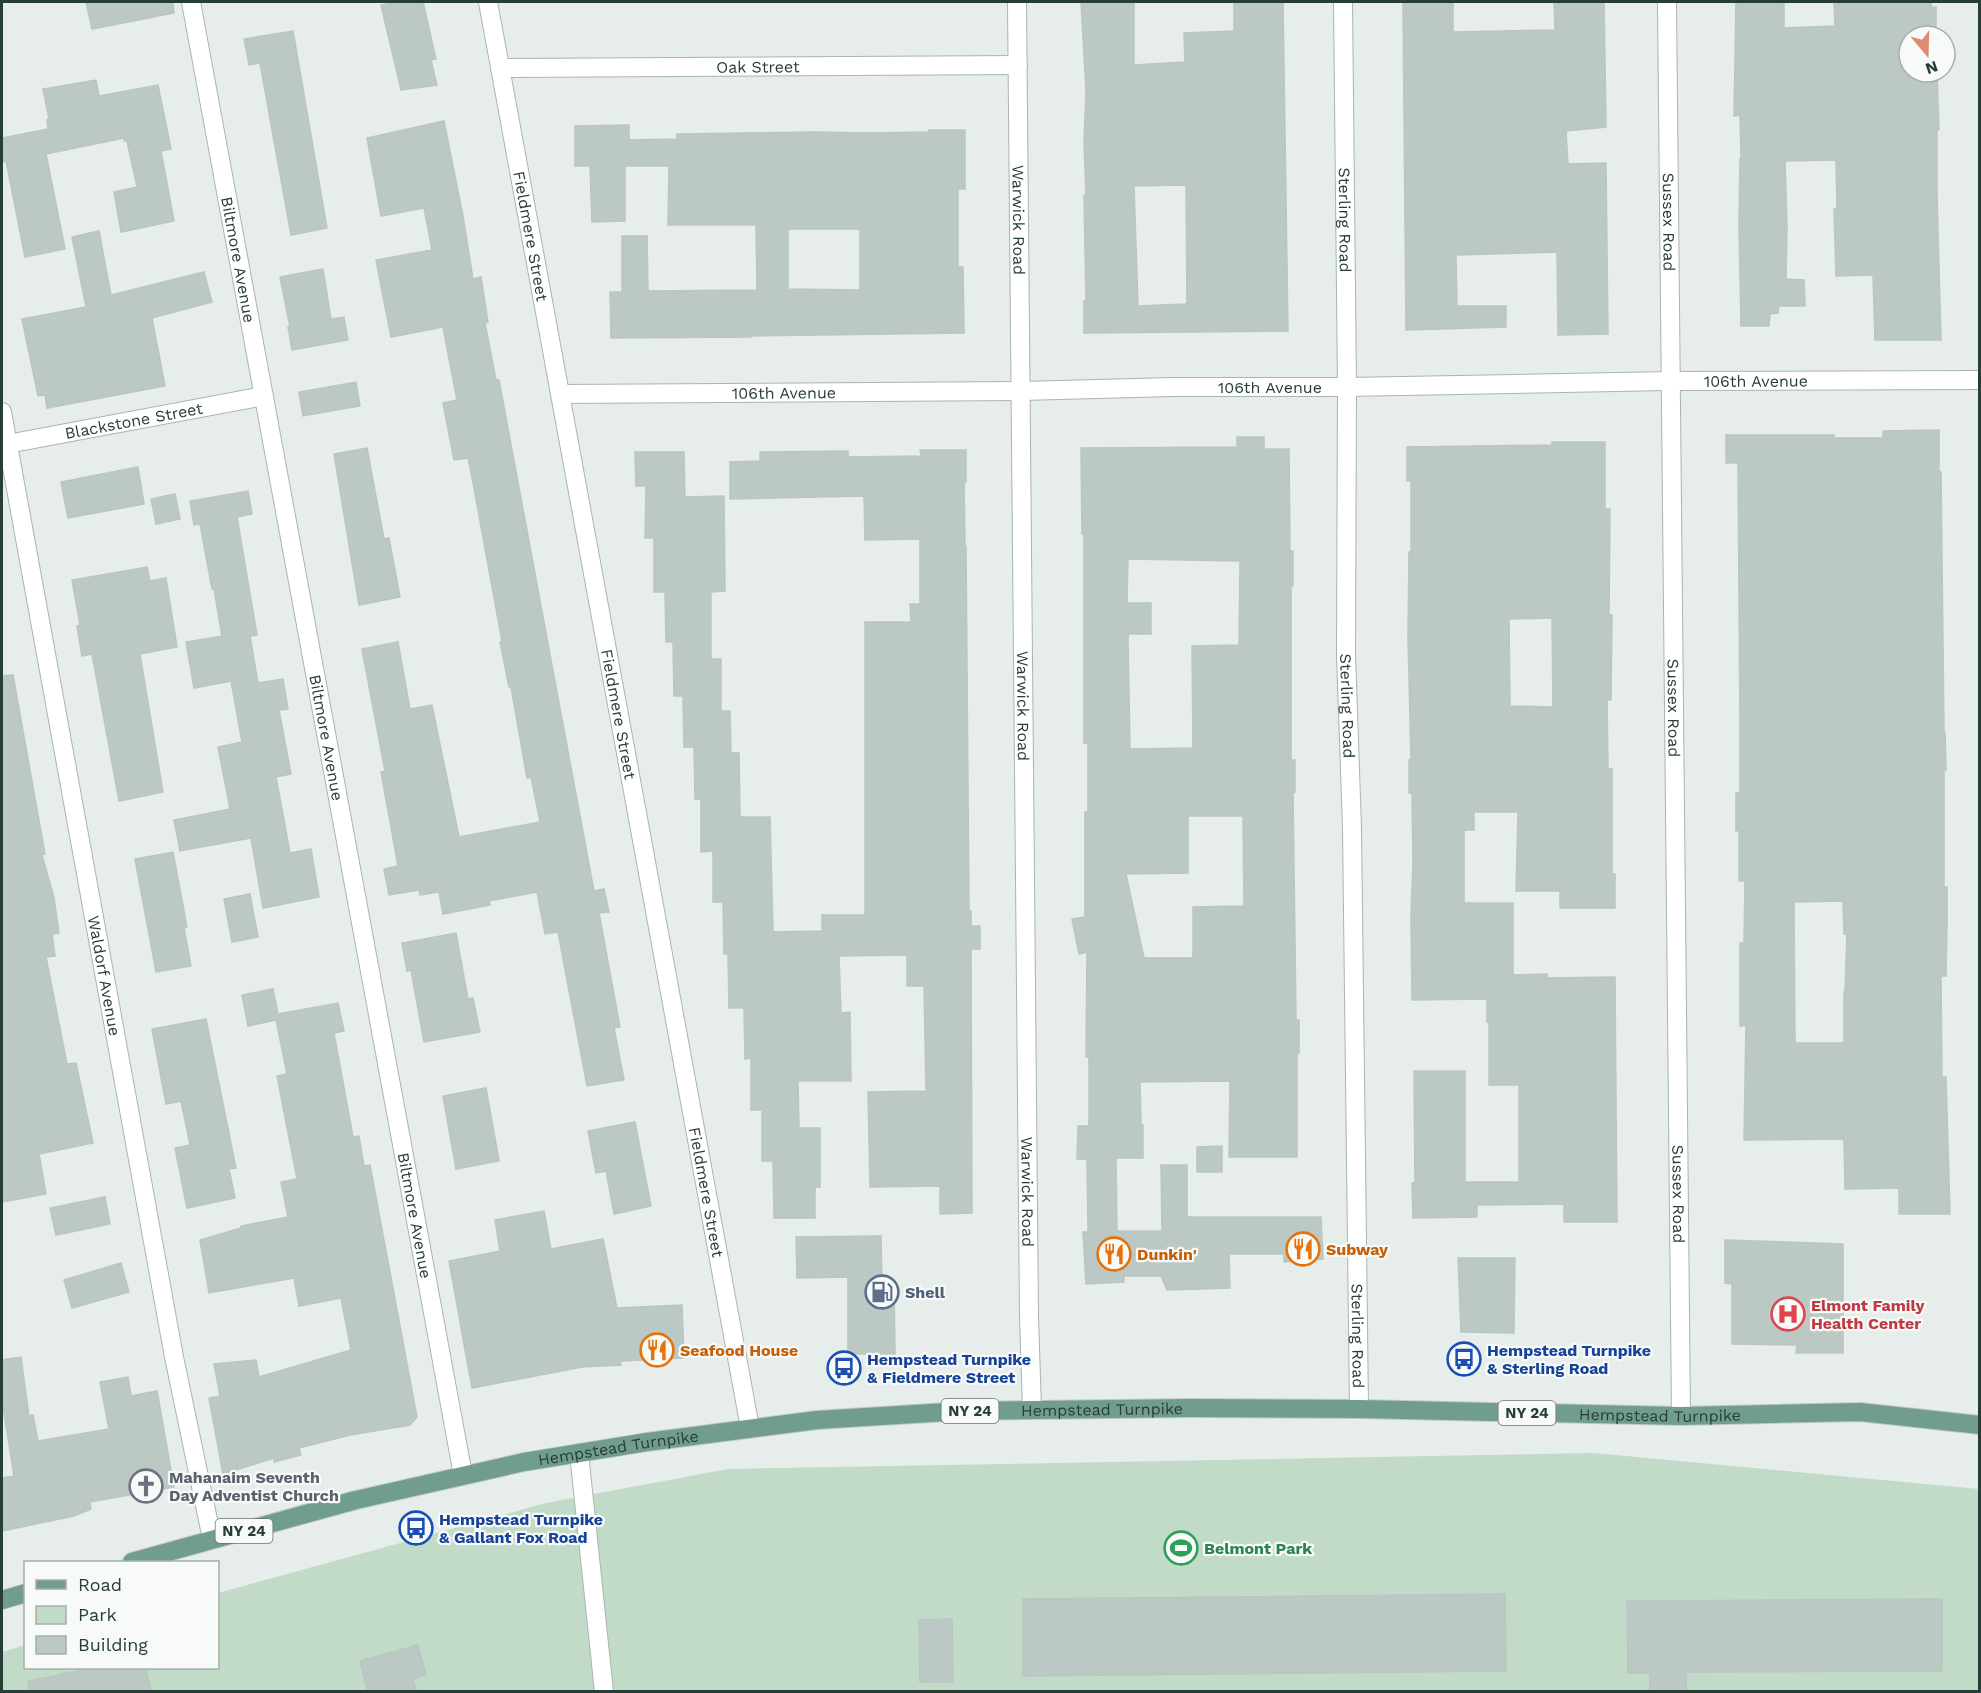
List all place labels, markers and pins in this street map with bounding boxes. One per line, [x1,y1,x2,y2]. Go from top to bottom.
restaurant icon: Subway [1285,1231,1321,1267]
restaurant icon: Dunkin' [1096,1236,1132,1272]
place label: Subway [1326,1240,1389,1259]
place label: Dunkin' [1137,1245,1197,1264]
fuel station icon: Shell [864,1274,900,1310]
place label: Shell [905,1283,946,1302]
hospital icon: Elmont Family Health Center [1770,1296,1806,1332]
place label: Elmont Family Health Center [1811,1296,1925,1333]
restaurant icon: Seafood House [639,1332,675,1368]
place label: Seafood House [680,1341,798,1360]
bus stop icon: Hempstead Turnpike & Sterling Road [1446,1341,1482,1377]
place label: Hempstead Turnpike & Sterling Road [1487,1341,1651,1378]
bus stop icon: Hempstead Turnpike & Fieldmere Street [826,1350,862,1386]
place label: Hempstead Turnpike & Fieldmere Street [867,1350,1031,1387]
church icon: Mahanaim Seventh Day Adventist Church [128,1468,164,1504]
place label: Mahanaim Seventh Day Adventist Church [169,1468,339,1505]
bus stop icon: Hempstead Turnpike & Gallant Fox Road [398,1510,434,1546]
place label: Hempstead Turnpike & Gallant Fox Road [439,1510,603,1547]
sports icon: Belmont Park [1163,1530,1199,1566]
place label: Belmont Park [1204,1539,1312,1558]

